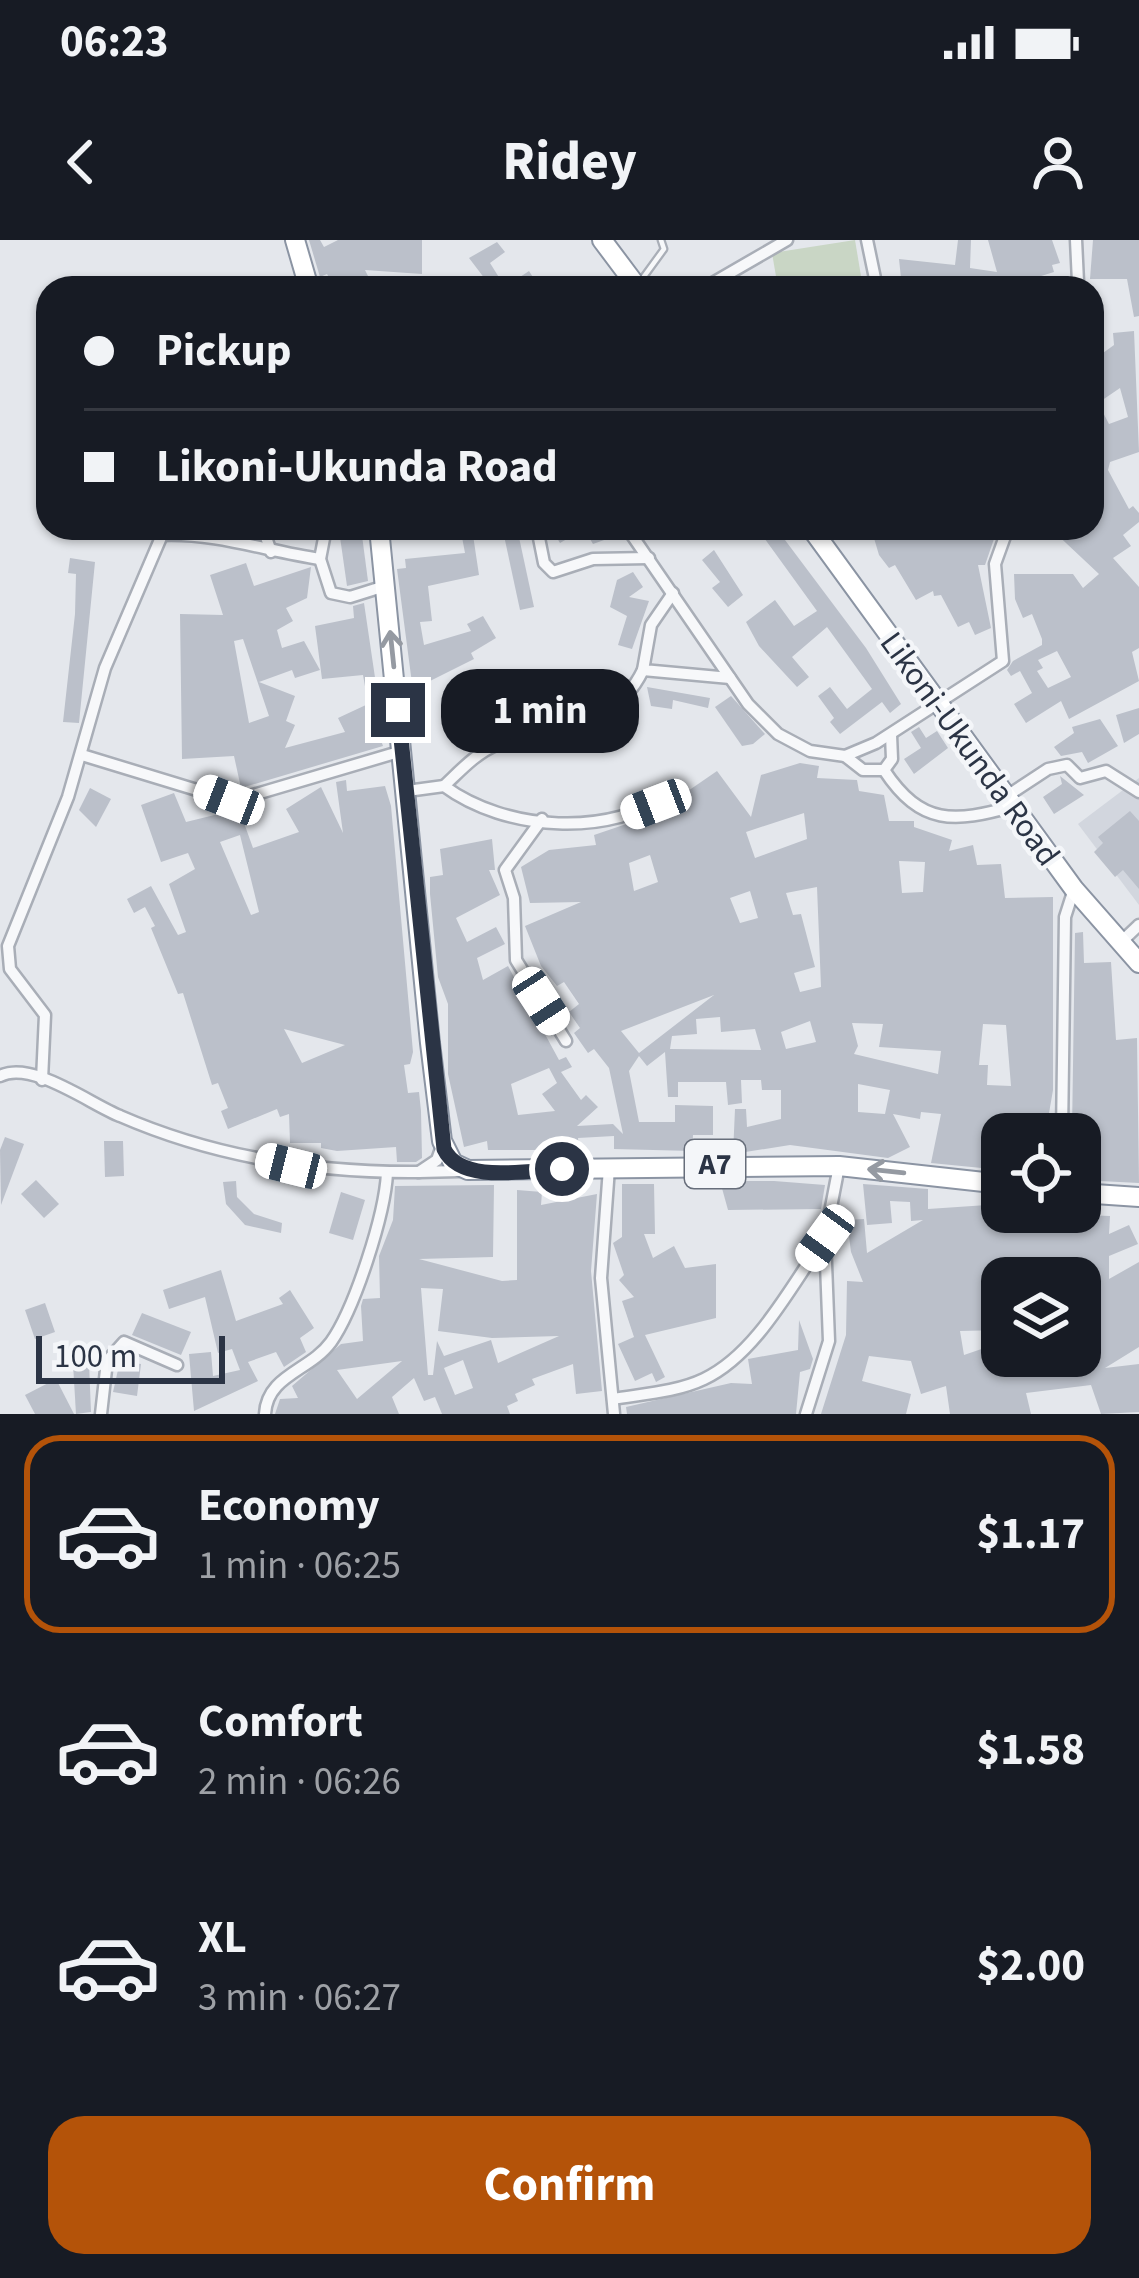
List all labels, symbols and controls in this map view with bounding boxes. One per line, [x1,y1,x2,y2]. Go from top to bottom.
text: 06:23 [60,10,169,74]
text: Ridey [502,124,637,201]
icon: back [48,129,114,195]
icon: person [1025,129,1091,195]
text: Pickup [156,319,292,383]
text: Likoni-Ukunda Road [156,435,558,499]
street label: Likoni-Ukunda Road [869,622,1071,876]
one-way arrow [380,630,402,669]
callout: 1 min [440,668,638,752]
route end [371,683,425,737]
text: 1 min [493,683,587,739]
car [189,770,269,830]
car [616,774,696,834]
car [506,961,576,1041]
map controls [981,1113,1101,1377]
button: locate [981,1113,1101,1233]
car [252,1140,330,1192]
road number: A7 [685,1140,745,1188]
route start [535,1142,589,1196]
one-way arrow [867,1159,906,1182]
car [789,1198,861,1278]
button: layers [981,1257,1101,1377]
scale bar [36,1330,225,1383]
text: 100 m [54,1333,137,1380]
text: Economy [198,1474,380,1538]
icon: car [54,1480,162,1588]
text: $1.17 [976,1502,1085,1566]
text: 1 min · 06:25 [198,1538,401,1594]
text: Comfort [198,1690,363,1754]
icon: car [54,1696,162,1804]
text: $1.58 [976,1718,1085,1782]
text: 2 min · 06:26 [198,1754,401,1810]
text: XL [198,1906,247,1970]
icon: car [54,1912,162,2020]
text: $2.00 [976,1934,1085,1998]
text: 3 min · 06:27 [198,1970,401,2026]
button: Confirm [48,2116,1091,2254]

